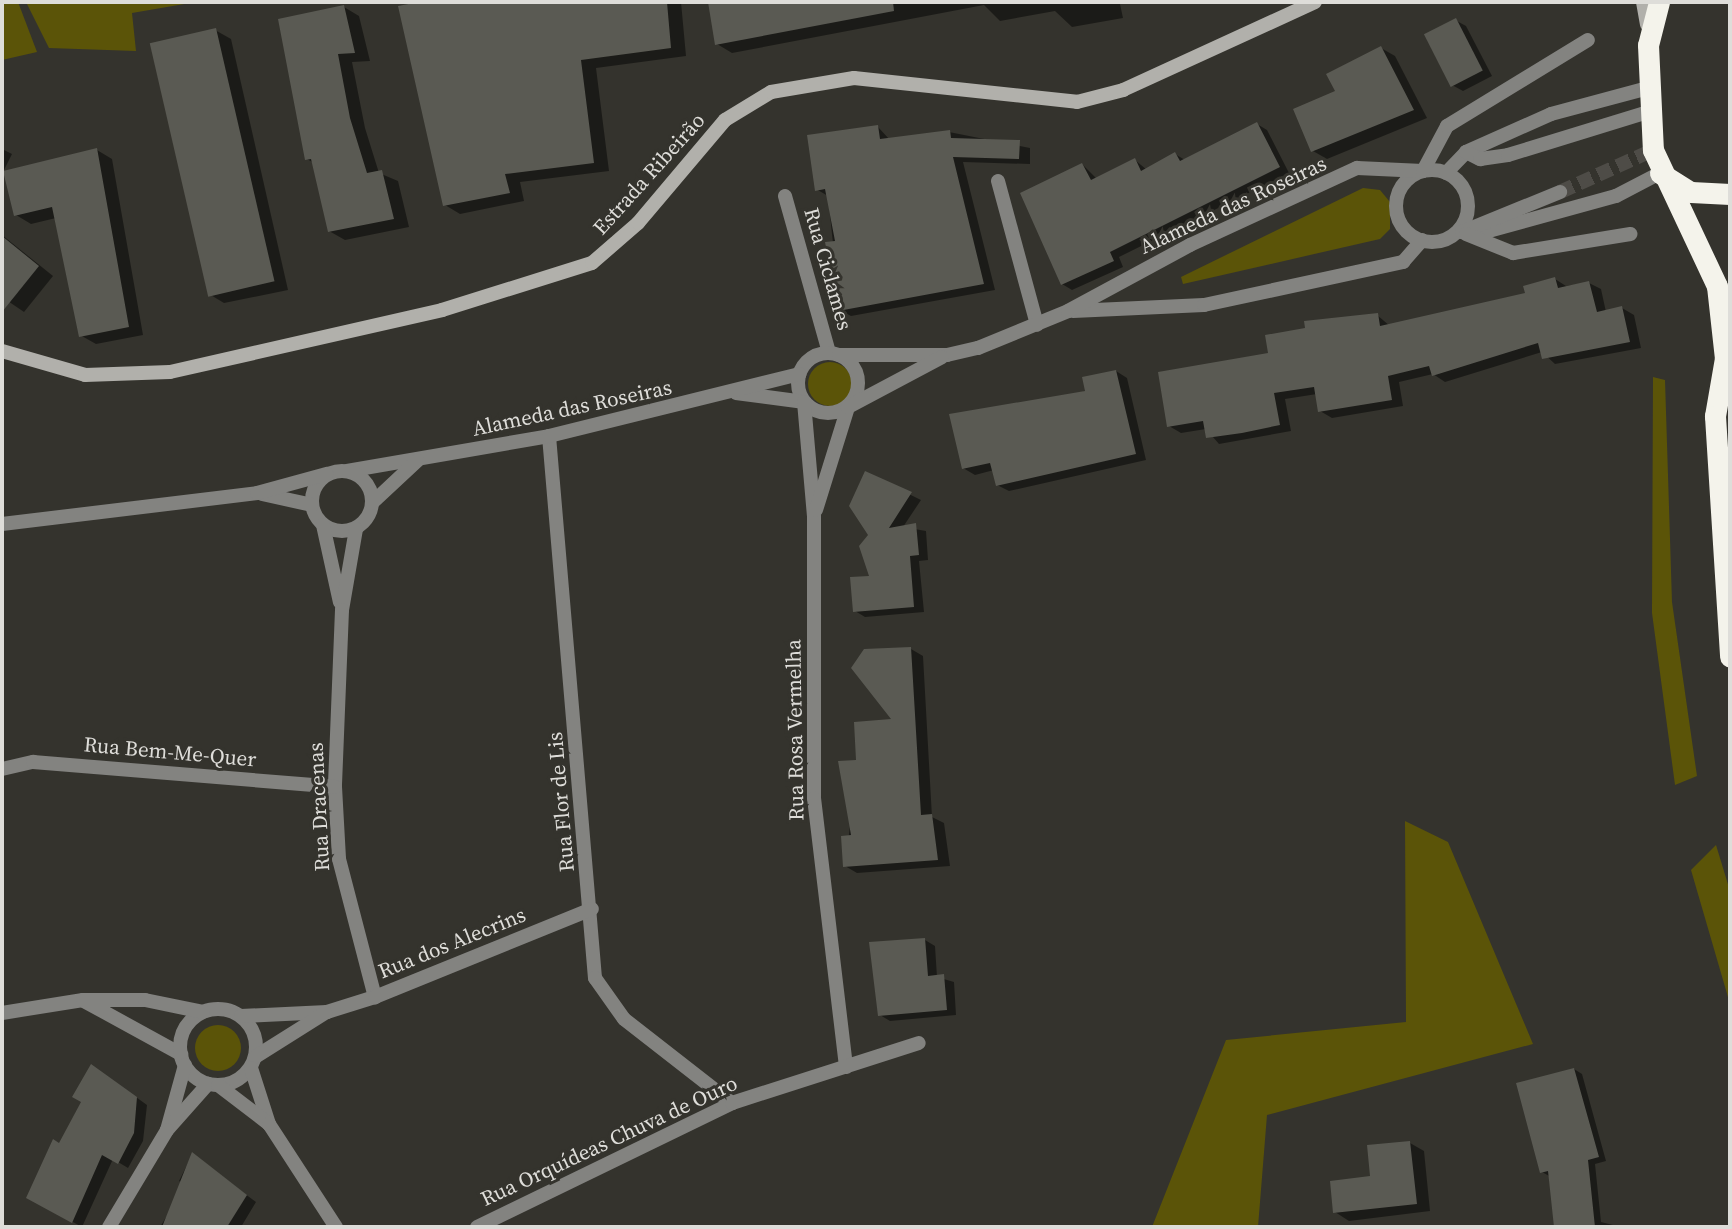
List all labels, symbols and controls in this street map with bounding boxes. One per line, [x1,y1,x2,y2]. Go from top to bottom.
street label: Estrada Ribeirão [588,108,710,240]
street label: Alameda das Roseiras [1136,151,1330,259]
street label: Rua Ciclames [798,205,858,333]
street label: Alameda das Roseiras [470,375,674,441]
street label: Rua Rosa Vermelha [781,639,809,821]
street label: Rua Flor de Lis [542,731,580,873]
street label: Rua Bem-Me-Quer [83,732,257,772]
street label: Rua Dracenas [303,742,335,872]
street label: Rua dos Alecrins [375,902,529,984]
street label: Rua Orquídeas Chuva de Ouro [477,1070,741,1212]

